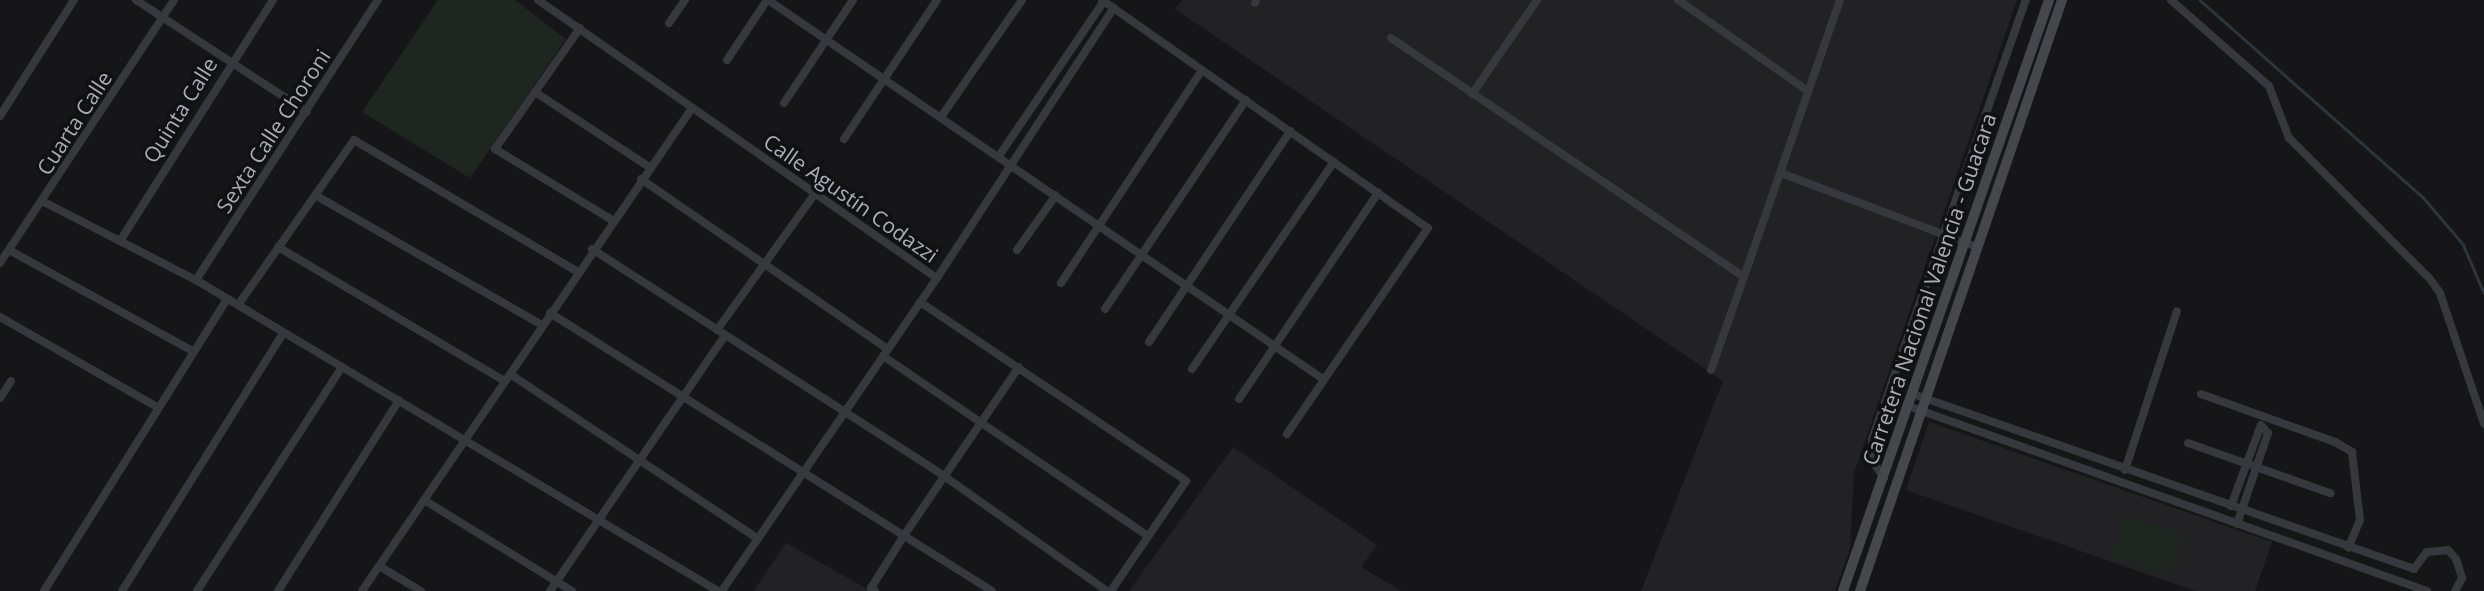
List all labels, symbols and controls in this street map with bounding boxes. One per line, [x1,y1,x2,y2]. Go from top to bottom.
street label: Sexta Calle Choroni [211,45,335,217]
street label: Quinta Calle [138,53,222,167]
street label: Cuarta Calle [31,67,117,179]
street label: Carretera Nacional Valencia - Guacara [1857,110,2001,468]
street label: Calle Agustín Codazzi [759,128,943,268]

